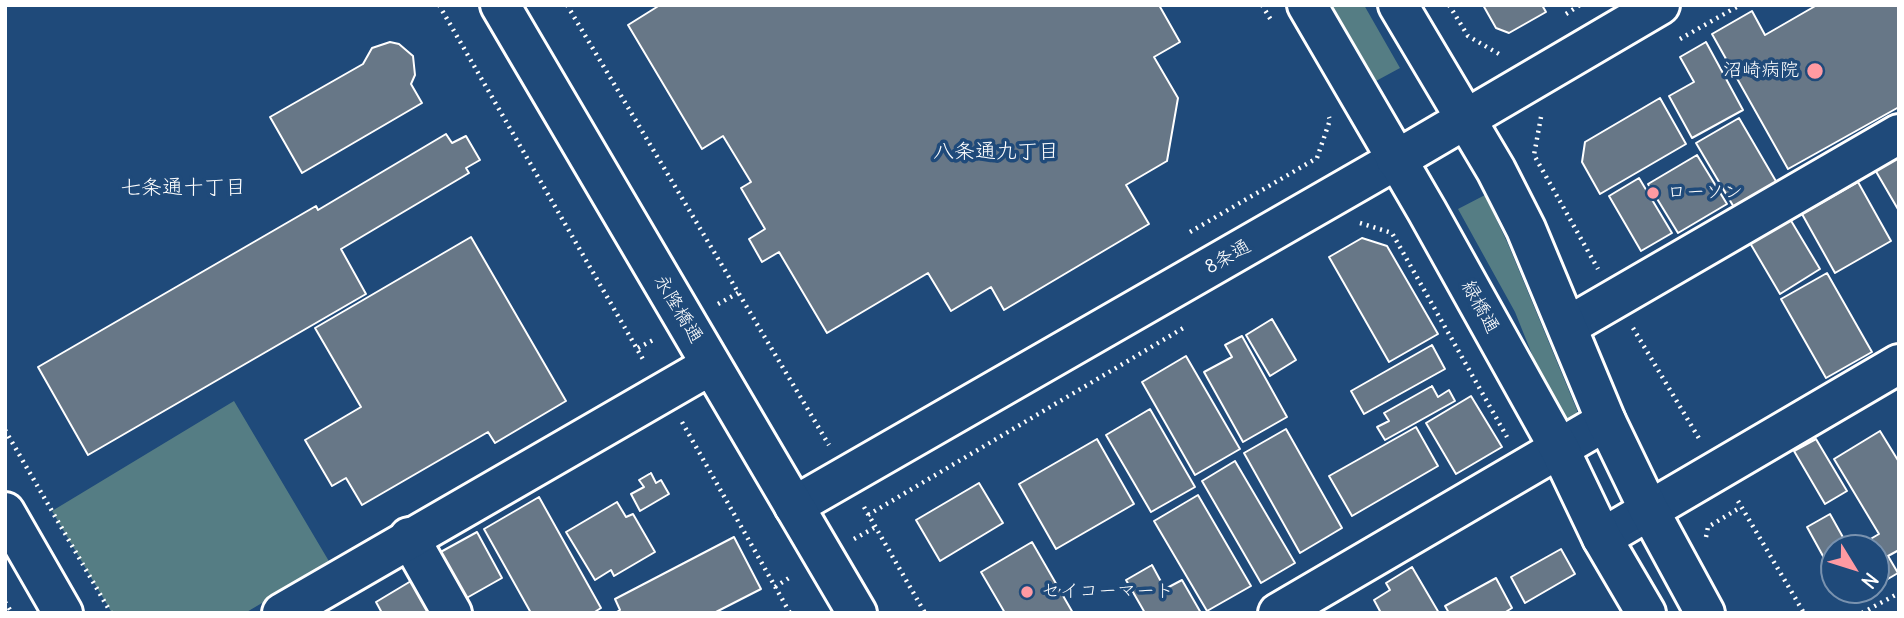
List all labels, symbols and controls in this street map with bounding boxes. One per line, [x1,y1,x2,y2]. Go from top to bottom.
place label: 沼崎病院 [1723,60,1799,82]
marker: 沼崎病院 [1805,61,1825,81]
district label: 八条通九丁目 [933,139,1059,165]
district label: 七条通十丁目 [120,175,246,201]
place label: ローソン [1667,182,1743,204]
marker: ローソン [1645,185,1661,201]
street label: 8条通 [1201,235,1255,279]
street label: 永隆橋通 [649,271,707,347]
street label: 緑橋通 [1456,277,1504,337]
north arrow [1820,534,1890,604]
text: N [1856,568,1883,593]
place label: セイコーマート [1041,581,1174,603]
marker: セイコーマート [1019,584,1035,600]

